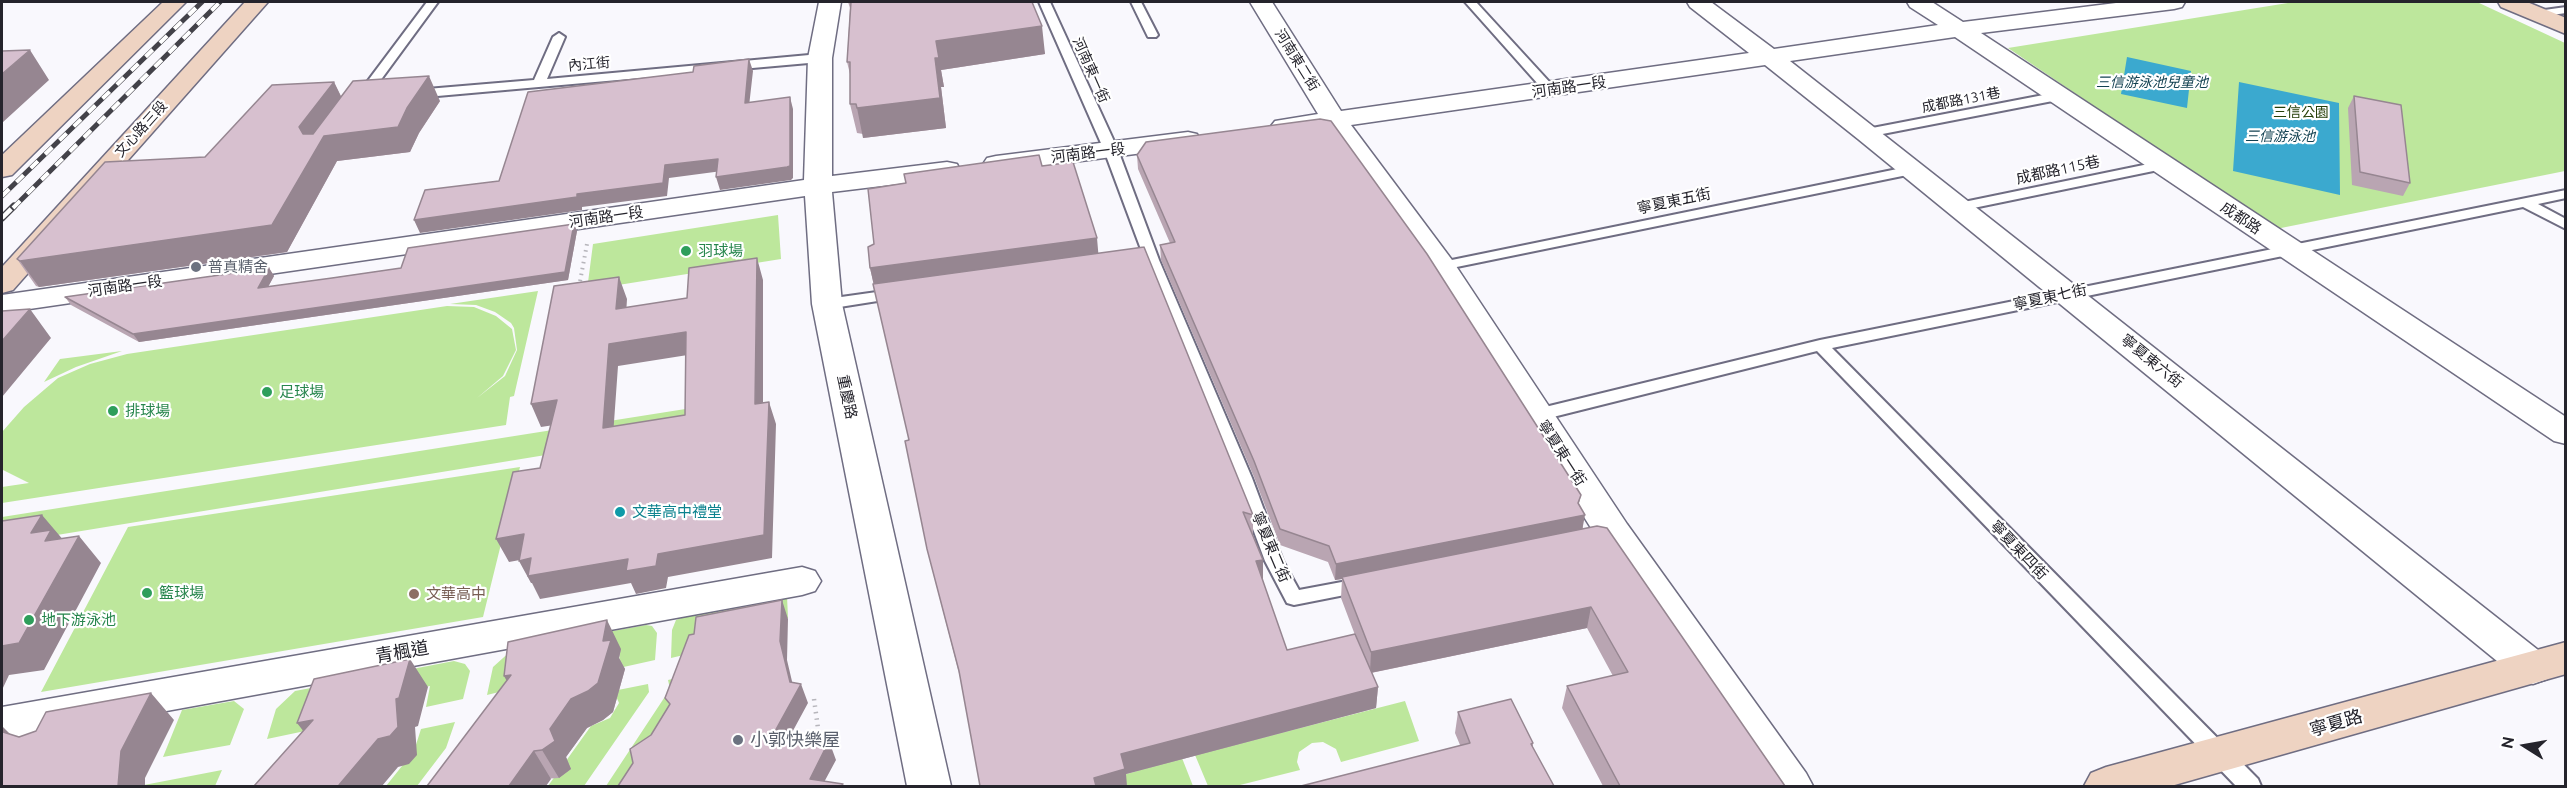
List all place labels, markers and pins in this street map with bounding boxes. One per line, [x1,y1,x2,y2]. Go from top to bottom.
place label: 羽球場 [698,242,743,260]
marker: 羽球場 [679,244,693,258]
place label: 普真精舍 [208,258,268,276]
marker: 普真精舍 [189,260,203,274]
place label: 足球場 [279,383,324,401]
marker: 足球場 [260,385,274,399]
place label: 排球場 [125,402,170,420]
marker: 排球場 [106,404,120,418]
place label: 文華高中禮堂 [632,503,722,521]
marker: 文華高中禮堂 [613,505,627,519]
place label: 籃球場 [159,584,204,602]
place label: 文華高中 [426,585,486,603]
marker: 籃球場 [140,586,154,600]
marker: 文華高中 [407,587,421,601]
place label: 地下游泳池 [41,611,116,629]
marker: 地下游泳池 [22,613,36,627]
place label: 小郭快樂屋 [750,729,840,751]
marker: 小郭快樂屋 [731,733,745,747]

